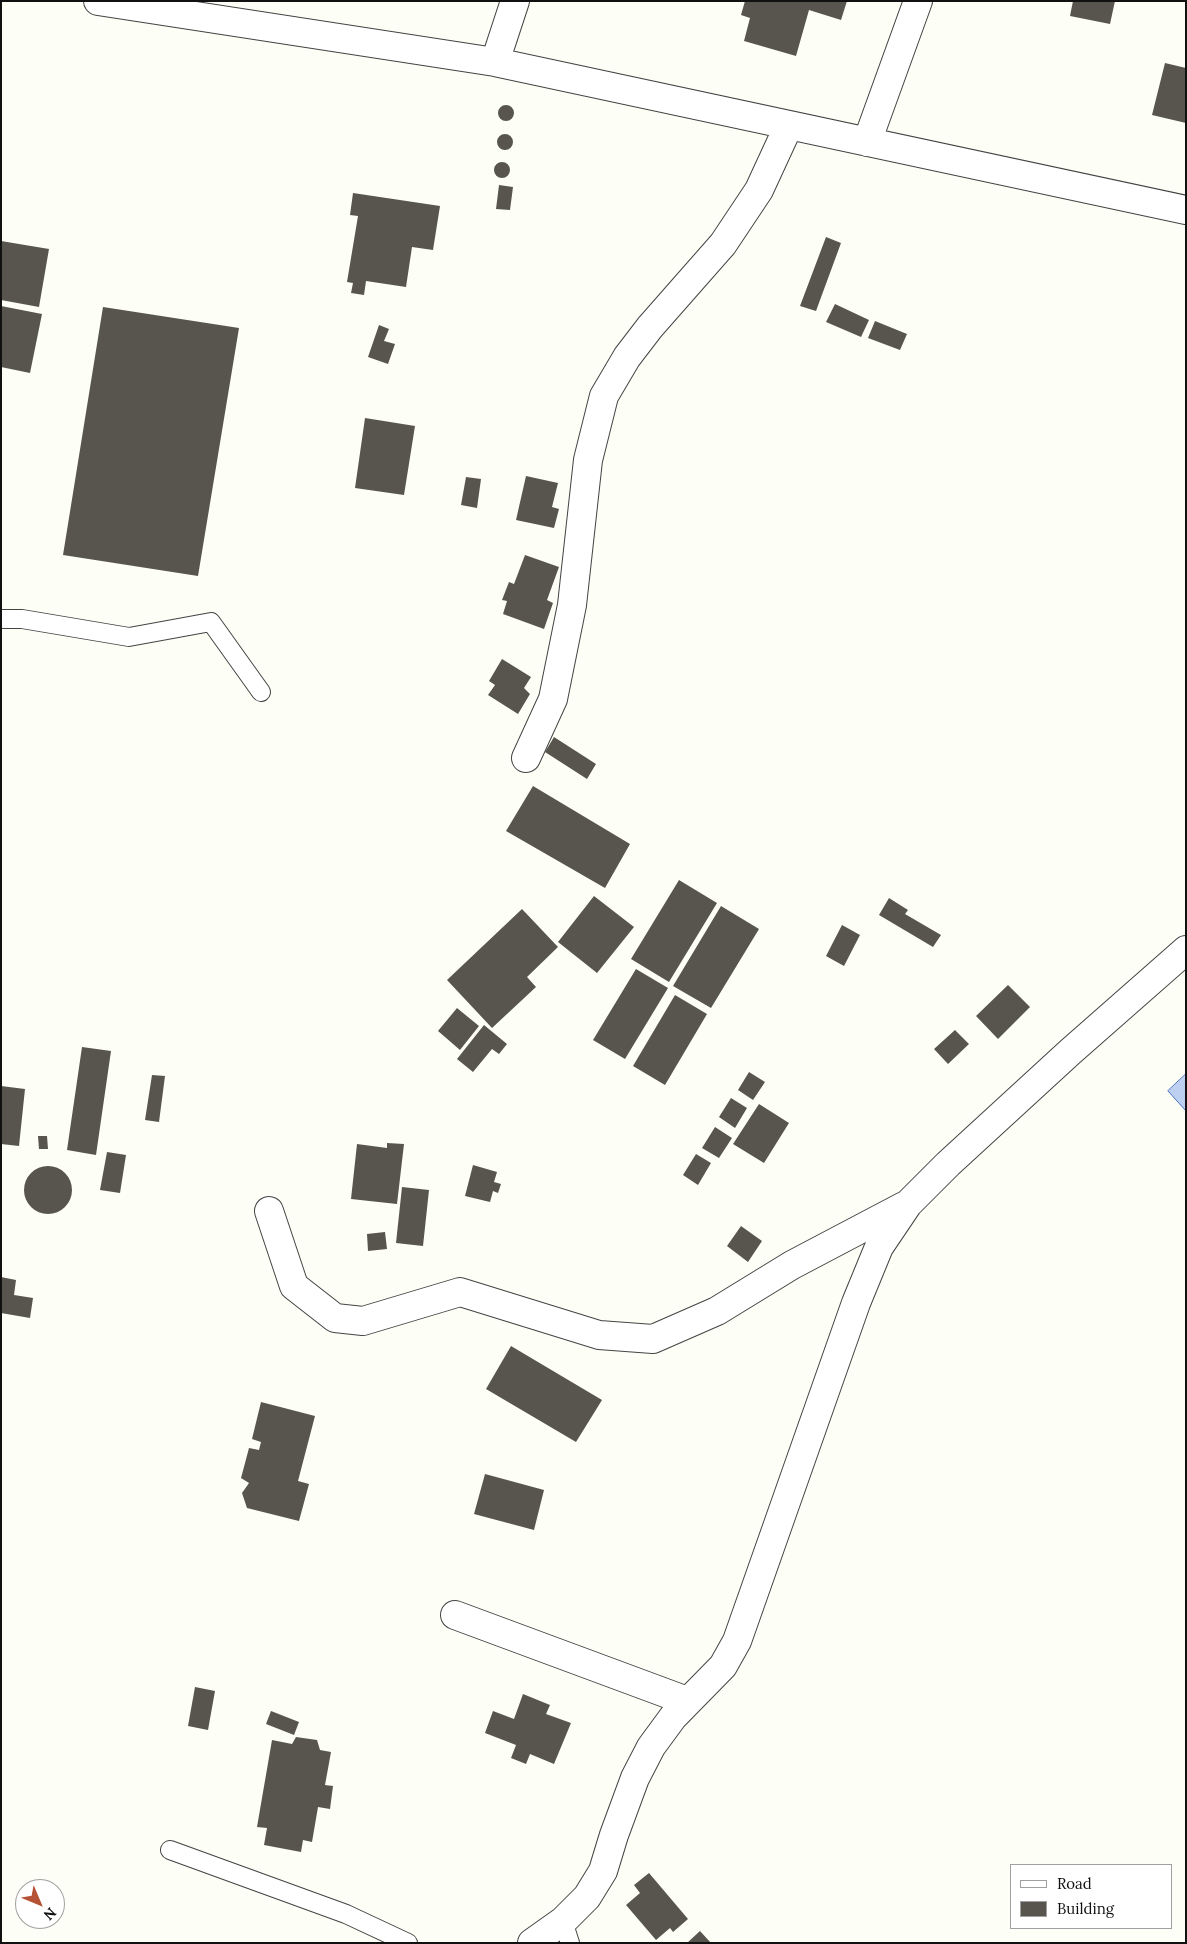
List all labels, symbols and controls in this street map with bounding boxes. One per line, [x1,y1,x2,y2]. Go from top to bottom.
legend [1010,1864,1172,1929]
text: Road [1057,1874,1092,1893]
north arrow [15,1879,65,1929]
text: Building [1057,1899,1114,1918]
text: N [40,1904,60,1924]

